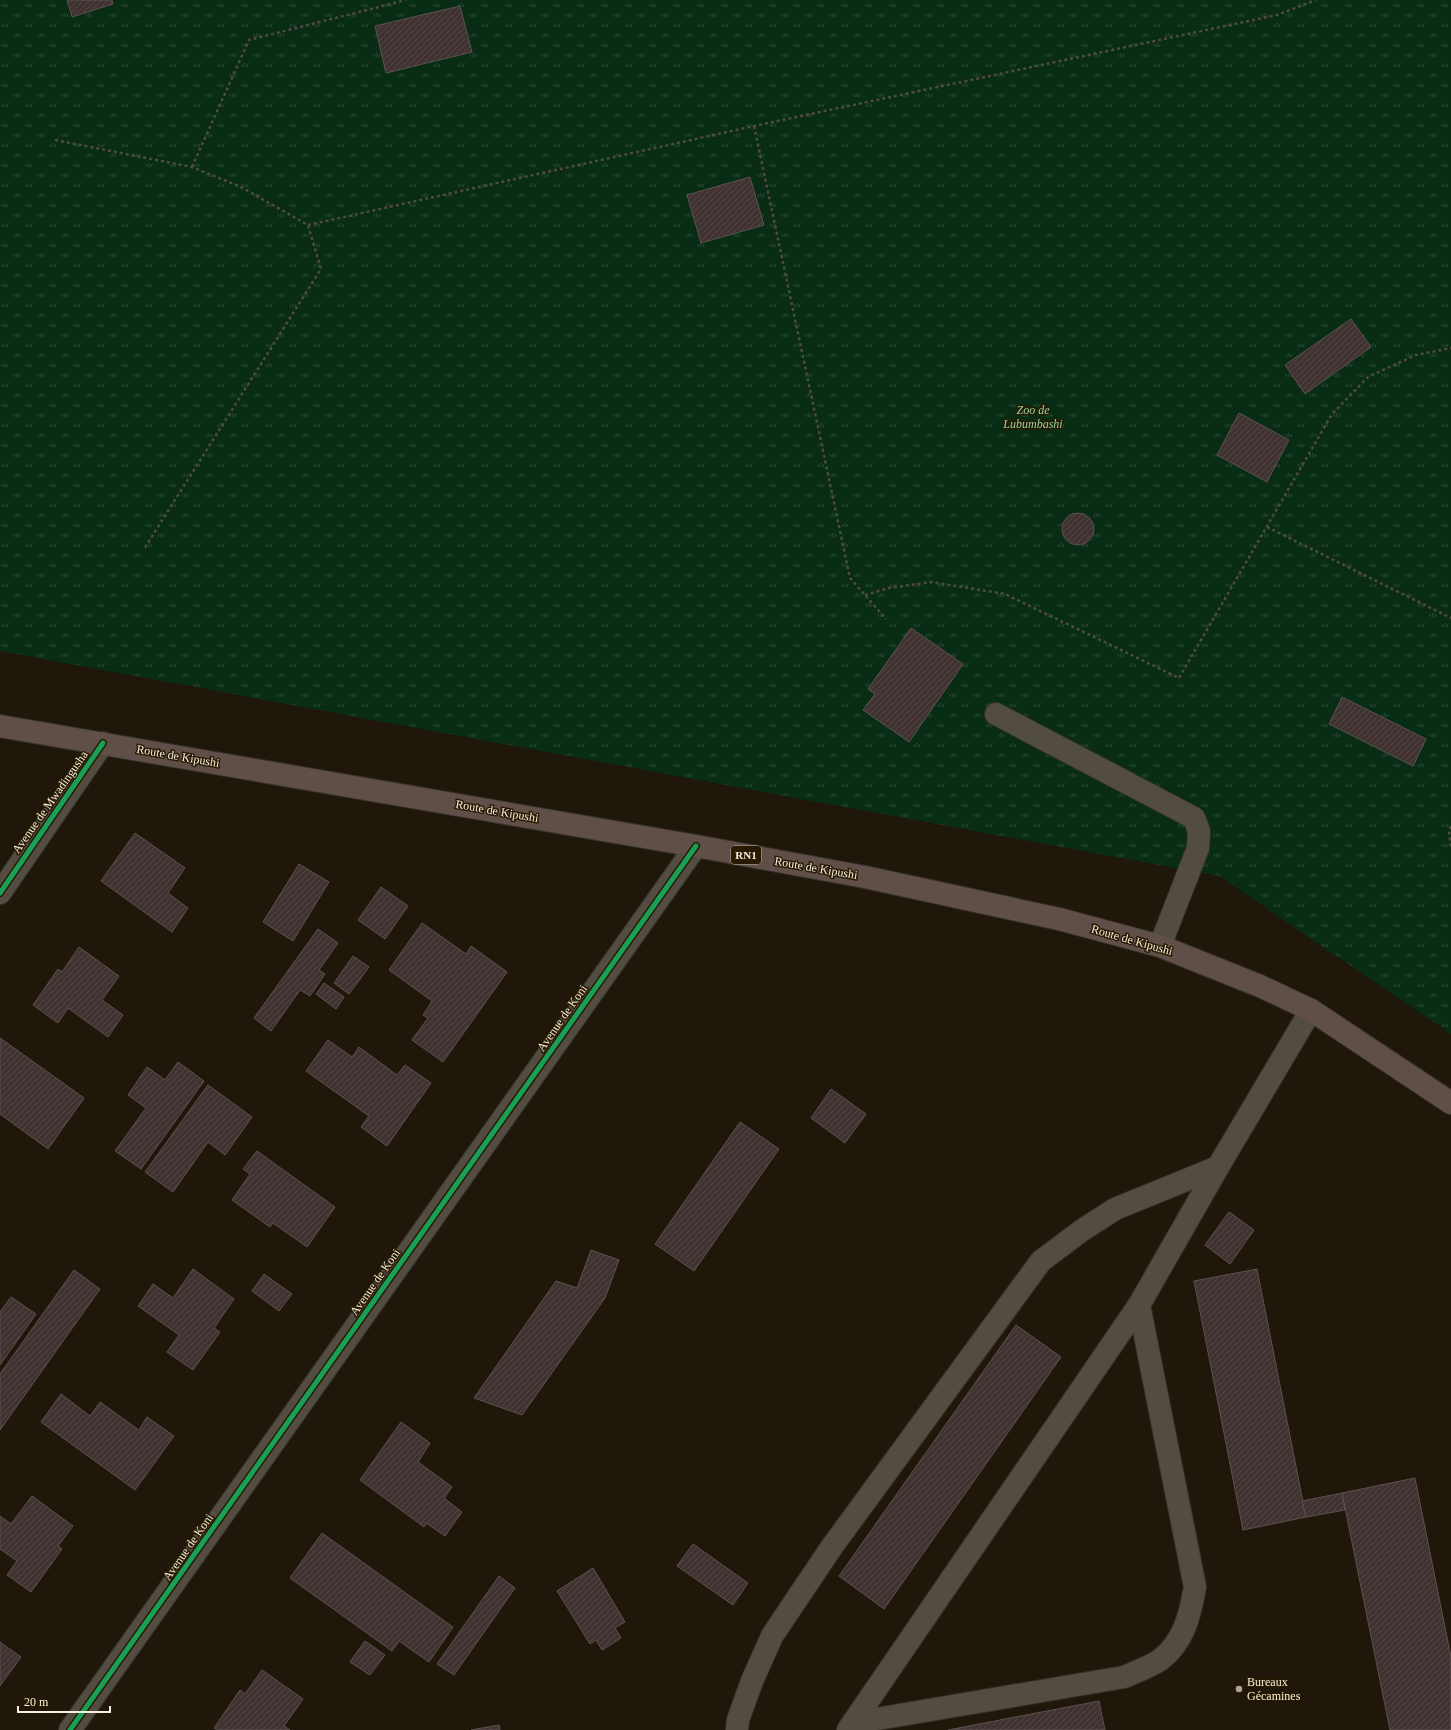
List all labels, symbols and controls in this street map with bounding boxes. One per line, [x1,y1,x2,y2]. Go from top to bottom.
park label: Zoo de Lubumbashi [1002,403,1063,431]
street label: Route de Kipushi [135,742,221,770]
street label: Avenue de Mwadingusha [9,748,91,856]
street label: Route de Kipushi [454,797,540,825]
road number: RN1 [731,846,761,864]
street label: Route de Kipushi [773,854,859,882]
street label: Route de Kipushi [1090,922,1175,958]
street label: Avenue de Koni [534,982,590,1054]
street label: Avenue de Koni [347,1246,403,1318]
street label: Avenue de Koni [160,1511,216,1583]
place label: Bureaux Gécamines [1247,1675,1301,1703]
marker: Bureaux Gécamines [1234,1684,1244,1694]
scale bar [18,1688,110,1714]
text: 20 m [24,1695,49,1709]

